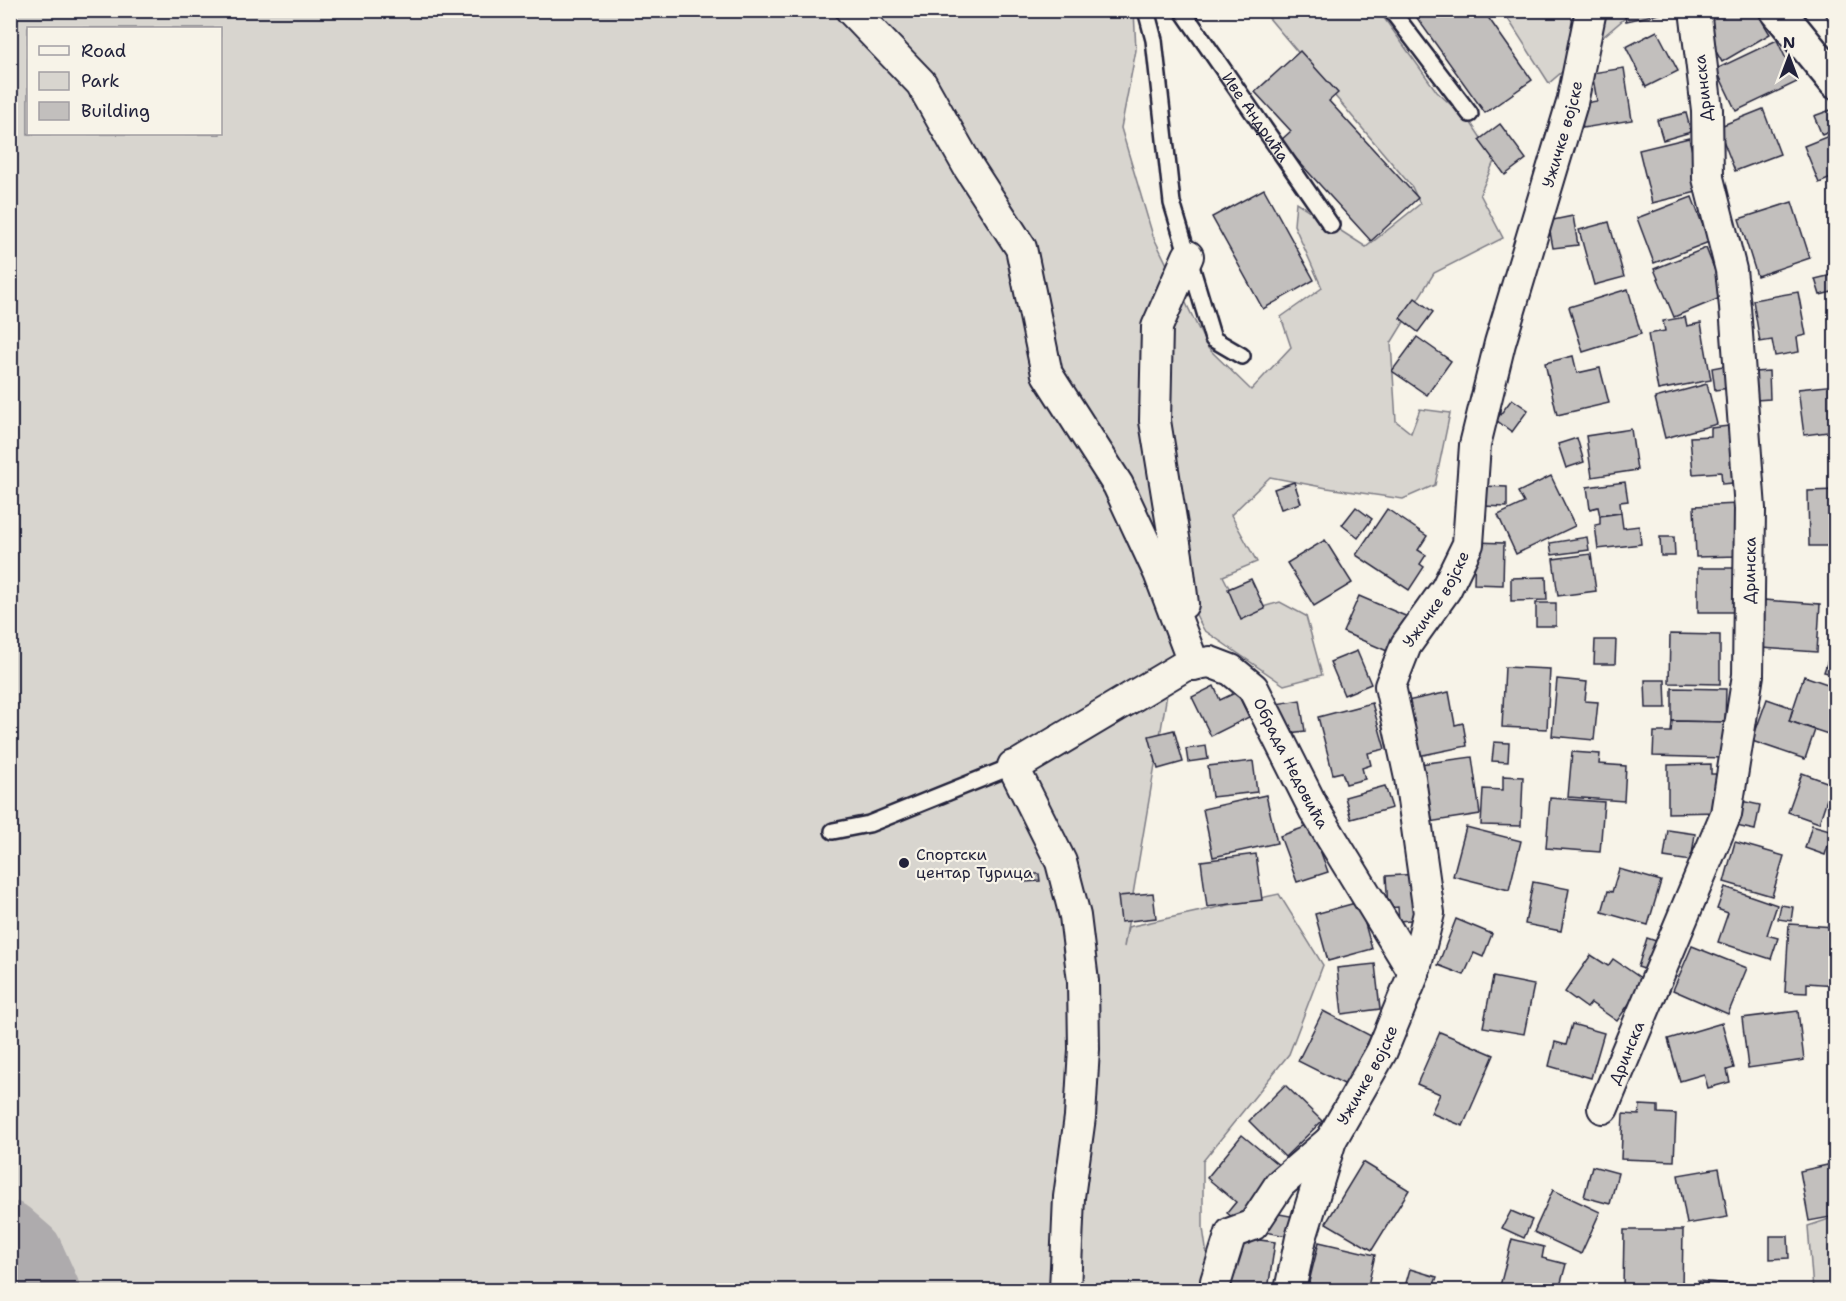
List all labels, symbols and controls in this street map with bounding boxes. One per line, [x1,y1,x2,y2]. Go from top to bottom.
legend [27,27,222,135]
north arrow [1759,27,1819,87]
text: N [1783,32,1795,53]
text: Road [81,39,126,63]
street label: Дринска [1689,54,1717,122]
street label: Иве Андрића [1218,68,1294,166]
text: Park [81,69,120,93]
street label: Ужичке војске [1537,79,1587,190]
text: Building [81,99,150,123]
street label: Дринска [1738,537,1760,604]
street label: Ужичке војске [1397,547,1474,651]
street label: Обрада Недовића [1249,694,1334,832]
place label: Спортски центар Турица [916,844,1033,883]
marker: Спортски центар Турица [897,856,911,870]
street label: Дринска [1604,1018,1649,1088]
street label: Ужичке војске [1331,1022,1402,1129]

